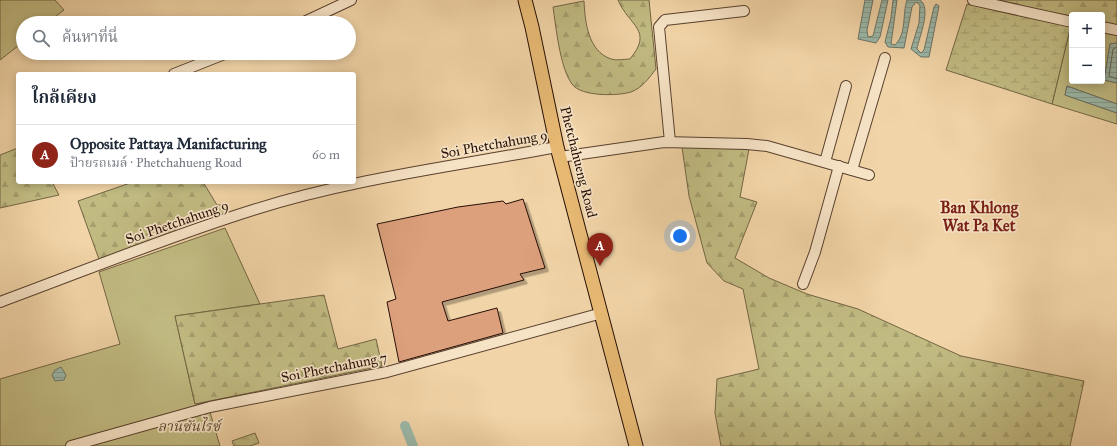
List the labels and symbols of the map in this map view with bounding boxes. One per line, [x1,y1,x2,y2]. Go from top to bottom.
street label: Phetchahueng Road [556,105,601,220]
street label: Soi Phetchahung 9 [439,127,549,162]
street label: Soi Phetchahung 9 [123,197,231,248]
district label: Ban Khlong Wat Pa Ket [940,198,1019,235]
your location [670,226,690,246]
pin: A [587,233,613,266]
street label: Soi Phetchahung 7 [279,349,389,386]
park label: ลานซันไรซ์ [158,416,223,435]

